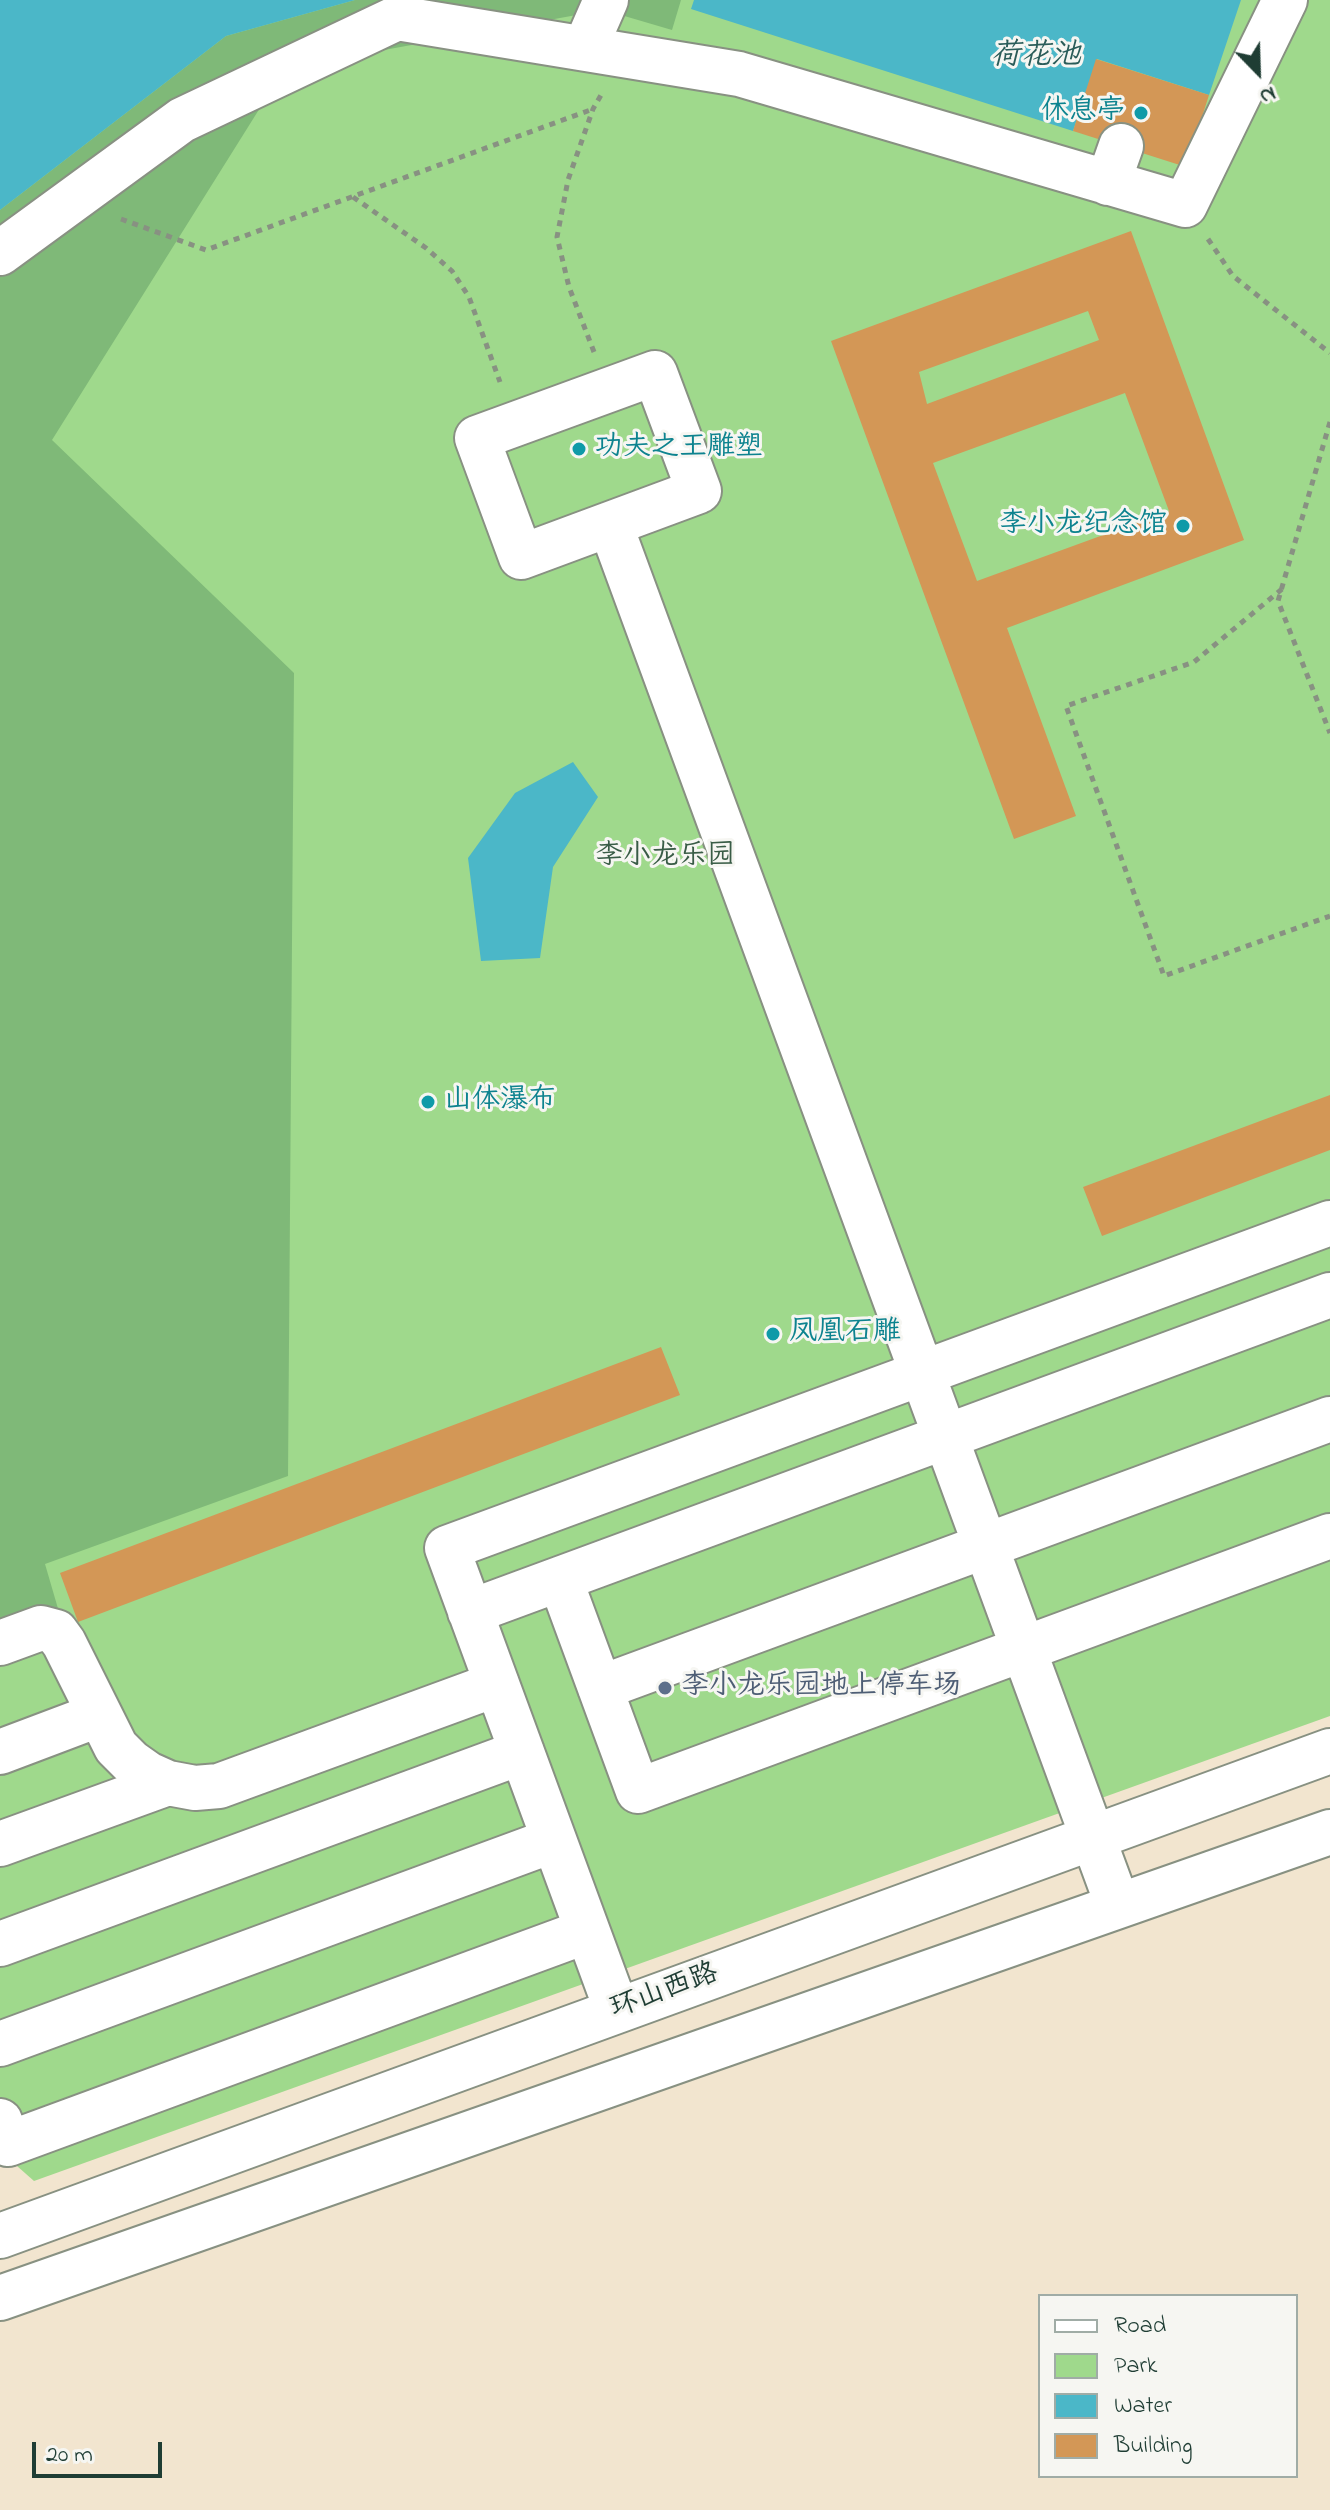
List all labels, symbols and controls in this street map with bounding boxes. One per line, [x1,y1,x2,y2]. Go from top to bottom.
north arrow [1218,32,1298,112]
water label: 荷花池 [991,40,1081,76]
text: N [1254,76,1280,112]
place label: 休息亭 [1041,96,1125,130]
marker: 休息亭 [1132,104,1150,122]
place label: 功夫之王雕塑 [595,432,763,466]
marker: 功夫之王雕塑 [570,440,588,458]
place label: 李小龙纪念馆 [999,509,1167,543]
marker: 李小龙纪念馆 [1174,517,1192,535]
park label: 李小龙乐园 [595,841,735,875]
place label: 山体瀑布 [444,1085,556,1119]
marker: 山体瀑布 [419,1093,437,1111]
place label: 凤凰石雕 [789,1317,901,1351]
marker: 凤凰石雕 [764,1325,782,1343]
place label: 李小龙乐园地上停车场 [681,1671,961,1705]
marker: 李小龙乐园地上停车场 [656,1679,674,1697]
street label: 环山西路 [607,1958,723,2028]
legend [1038,2294,1298,2478]
text: Road [1114,2309,1166,2344]
text: Park [1114,2349,1157,2384]
text: Water [1114,2389,1172,2424]
scale bar [36,2426,166,2476]
text: Building [1114,2429,1193,2464]
text: 20 m [46,2438,93,2473]

